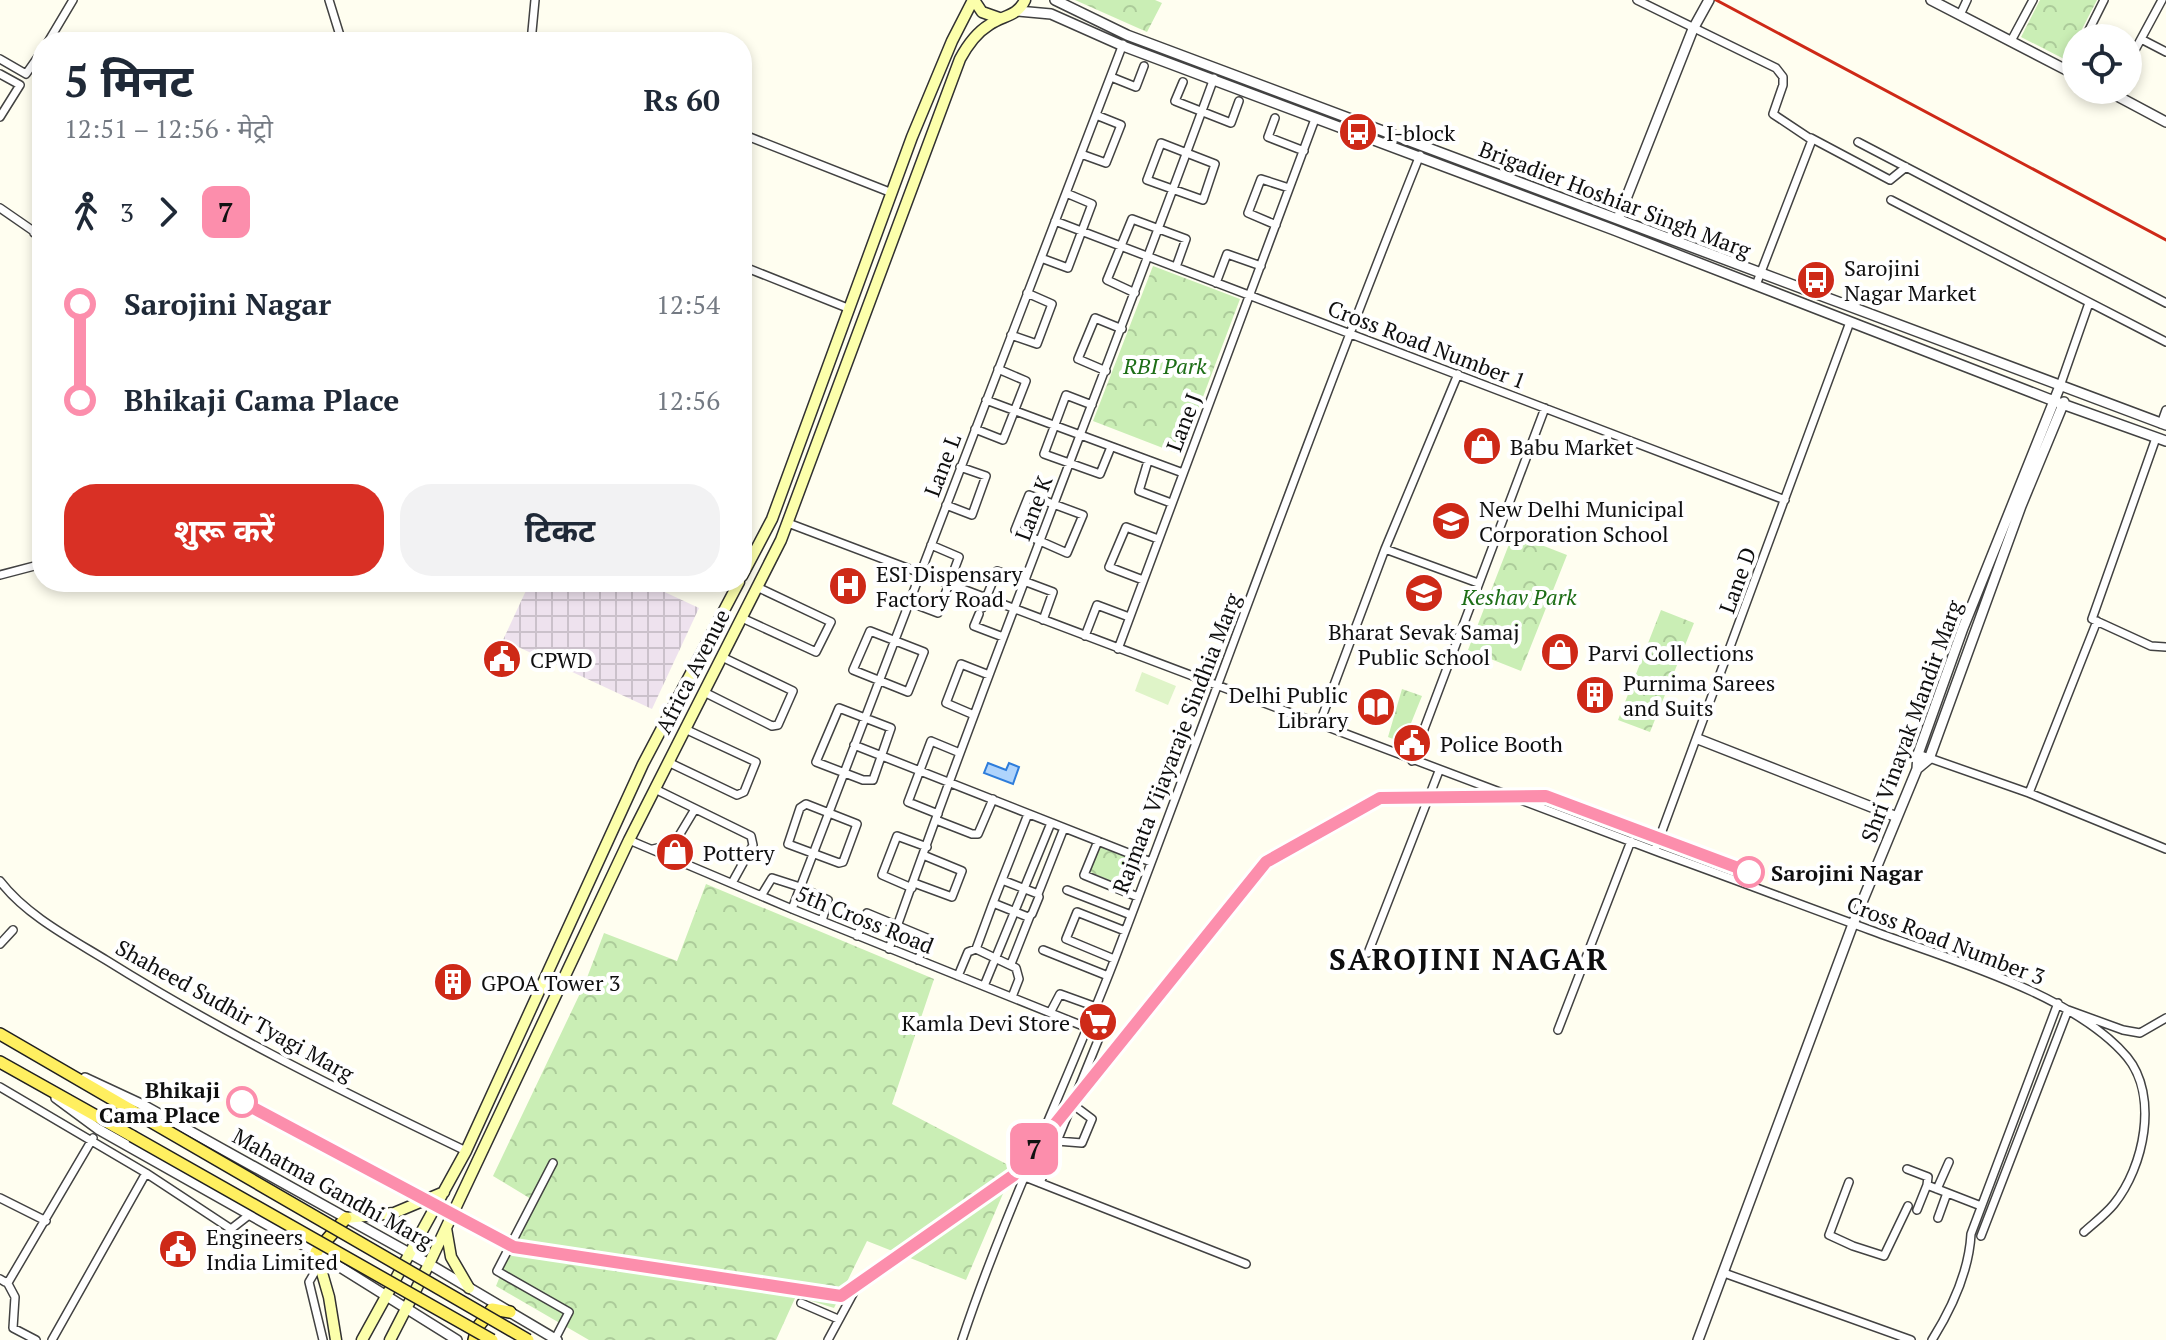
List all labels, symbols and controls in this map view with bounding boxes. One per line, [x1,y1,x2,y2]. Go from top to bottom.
map controls [2062,24,2142,104]
button: locate [2062,24,2142,104]
text: 5 मिनट [64,51,193,110]
text: Rs 60 [644,80,720,120]
text: 12:51 – 12:56 · मेट्रो [64,111,273,145]
bus stop icon: I-block [1337,111,1379,153]
place label: I-block [1386,118,1456,147]
street label: Brigadier Hoshiar Singh Marg [1475,134,1755,264]
icon: walk [64,190,108,234]
icon: forward [146,190,190,234]
text: 7 [218,193,234,230]
text: 3 [120,195,134,229]
place label: Sarojini Nagar Market [1844,253,1977,307]
bus stop icon: Sarojini Nagar Market [1795,259,1837,301]
text: Sarojini Nagar [124,284,331,324]
text: 12:54 [656,287,720,321]
street label: Cross Road Number 1 [1324,293,1530,395]
park label: RBI Park [1122,351,1207,380]
text: Bhikaji Cama Place [124,380,399,420]
text: 12:56 [656,383,720,417]
street label: Lane J [1159,389,1207,455]
shop icon: Babu Market [1461,425,1503,467]
street label: Lane L [917,430,967,500]
place label: Babu Market [1510,432,1634,461]
street label: Lane K [1007,471,1059,544]
button: शुरू करें [64,484,384,576]
button: टिकट [400,484,720,576]
place label: New Delhi Municipal Corporation School [1479,494,1684,548]
school or university icon: New Delhi Municipal Corporation School [1430,500,1472,542]
street label: Lane D [1712,543,1762,617]
place label: ESI Dispensary Factory Road [876,559,1023,613]
hospital icon: ESI Dispensary Factory Road [827,565,869,607]
school or university icon: Bharat Sevak Samaj Public School [1403,572,1445,614]
park label: Keshav Park [1460,582,1577,611]
street label: Rajmata Vijayaraje Sindhia Marg [1105,588,1247,897]
street label: Shri Vinayak Mandir Marg [1854,596,1968,846]
street label: Africa Avenue [648,604,736,738]
place label: Bharat Sevak Samaj Public School [1328,617,1520,671]
shop icon: Parvi Collections [1539,631,1581,673]
public building icon: CPWD [481,638,523,680]
place label: Parvi Collections [1588,638,1754,667]
place label: CPWD [530,645,593,674]
place label: Purnima Sarees and Suits [1623,668,1775,722]
building icon: Purnima Sarees and Suits [1574,674,1616,716]
place label: Delhi Public Library [1229,680,1349,734]
library icon: Delhi Public Library [1355,686,1397,728]
public building icon: Police Booth [1391,722,1433,764]
place label: Police Booth [1440,729,1563,758]
shop icon: Pottery [654,831,696,873]
place label: Pottery [703,838,776,867]
marker: Sarojini Nagar [1734,857,1764,887]
place label: Sarojini Nagar [1771,858,1923,887]
street label: 5th Cross Road [792,878,938,960]
street label: Cross Road Number 3 [1843,889,2049,991]
street label: Shaheed Sudhir Tyagi Marg [111,932,360,1088]
district label: SAROJINI NAGAR [1329,939,1609,979]
building icon: GPOA Tower 3 [432,961,474,1003]
place label: GPOA Tower 3 [481,968,620,997]
supermarket icon: Kamla Devi Store [1077,1001,1119,1043]
place label: Kamla Devi Store [902,1008,1070,1037]
place label: Bhikaji Cama Place [99,1075,220,1129]
marker: Bhikaji Cama Place [227,1087,257,1117]
street label: Mahatma Gandhi Marg [228,1121,439,1255]
line badge: 7 [1008,1123,1060,1175]
text: 7 [1026,1130,1042,1167]
place label: Engineers India Limited [206,1222,338,1276]
public building icon: Engineers India Limited [157,1228,199,1270]

